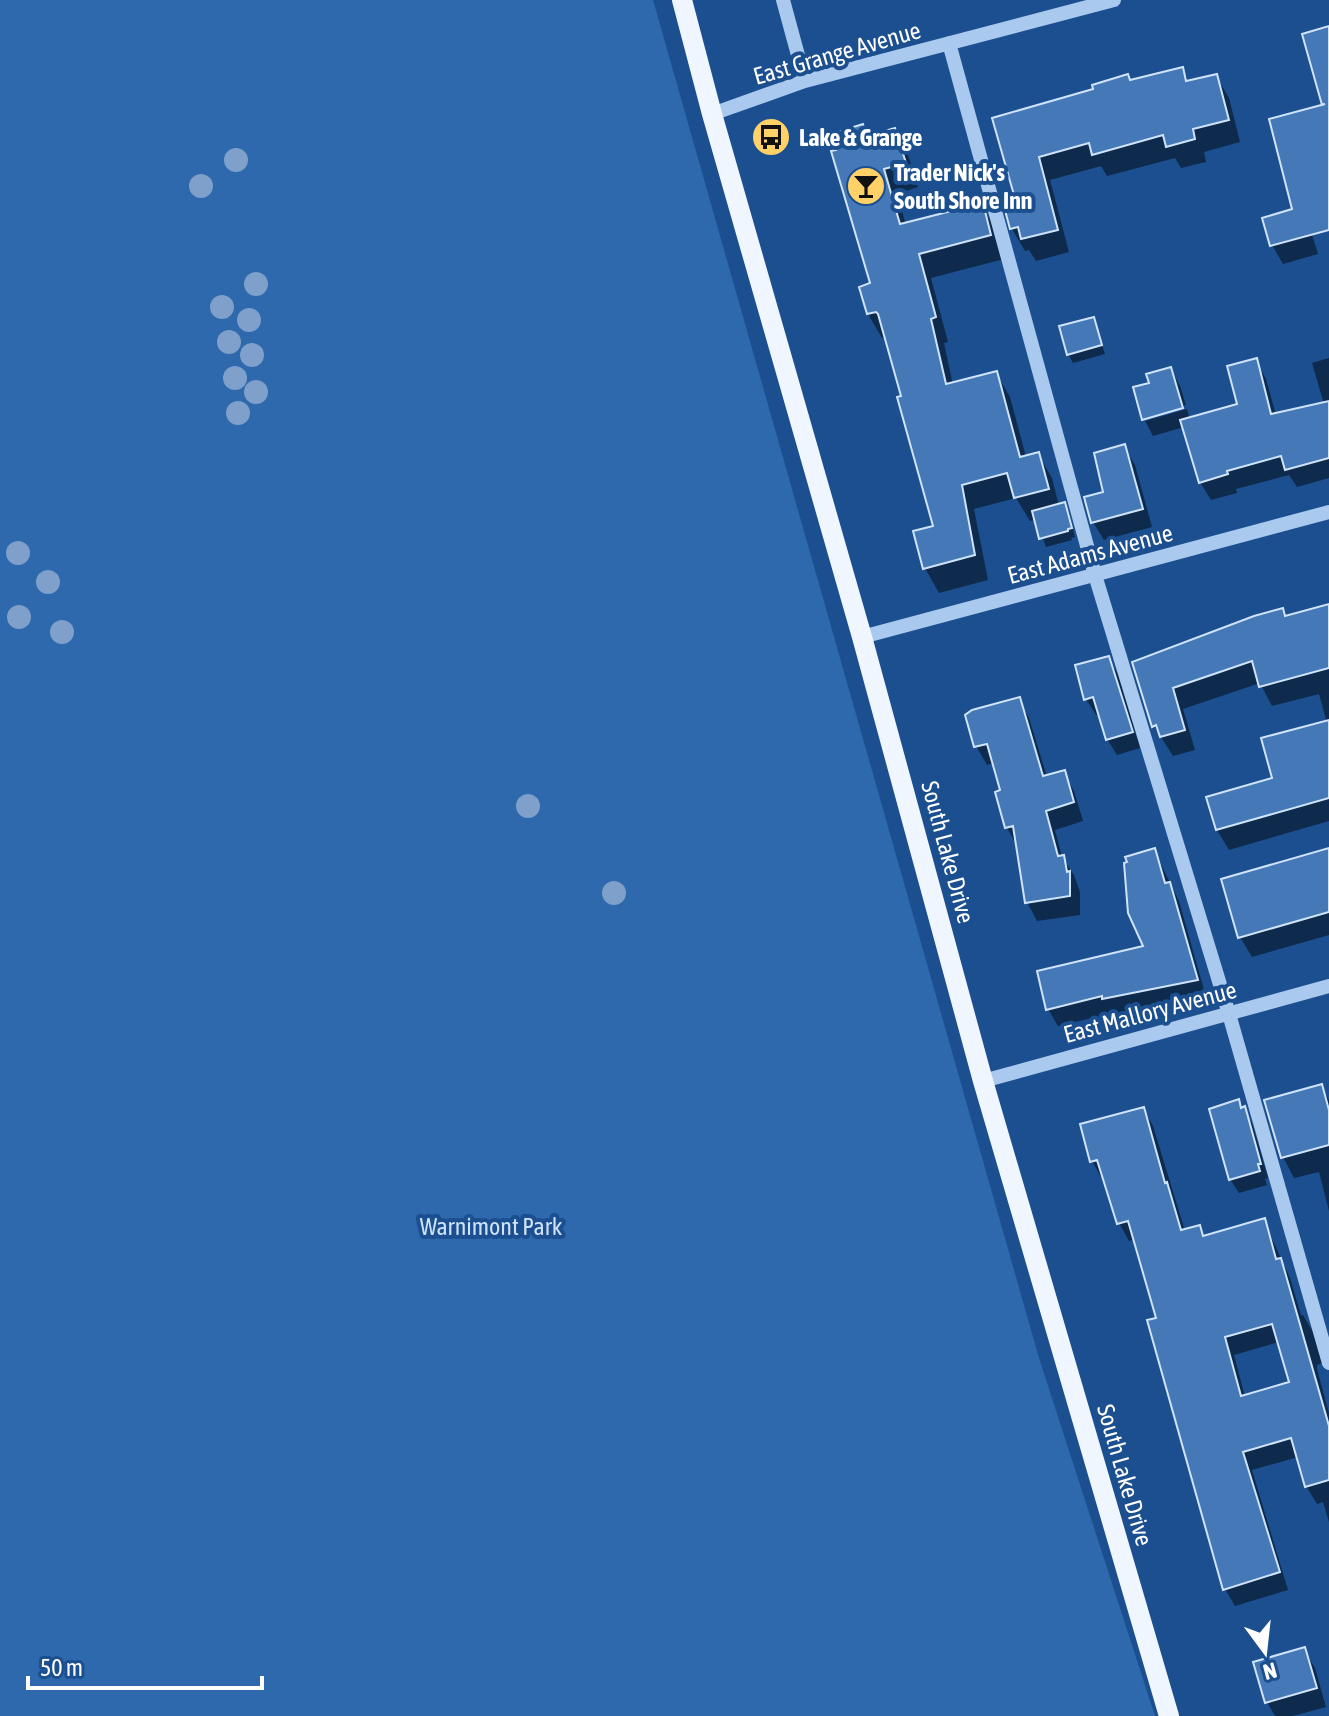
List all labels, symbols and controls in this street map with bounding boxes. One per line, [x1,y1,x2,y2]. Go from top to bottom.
street label: East Grange Avenue [750,16,924,90]
bus stop icon: Lake & Grange [750,116,792,158]
place label: Lake & Grange [799,124,922,151]
place label: Trader Nick's South Shore Inn [894,159,1032,214]
bar icon: Trader Nick's South Shore Inn [845,165,887,207]
street label: East Adams Avenue [1004,519,1176,589]
street label: South Lake Drive [916,778,980,926]
street label: East Mallory Avenue [1061,976,1239,1048]
park label: Warnimont Park [420,1213,563,1240]
street label: South Lake Drive [1092,1401,1158,1549]
north arrow [1225,1612,1305,1692]
scale bar [28,1640,262,1690]
text: 50 m [40,1654,83,1681]
text: N [1261,1657,1280,1686]

